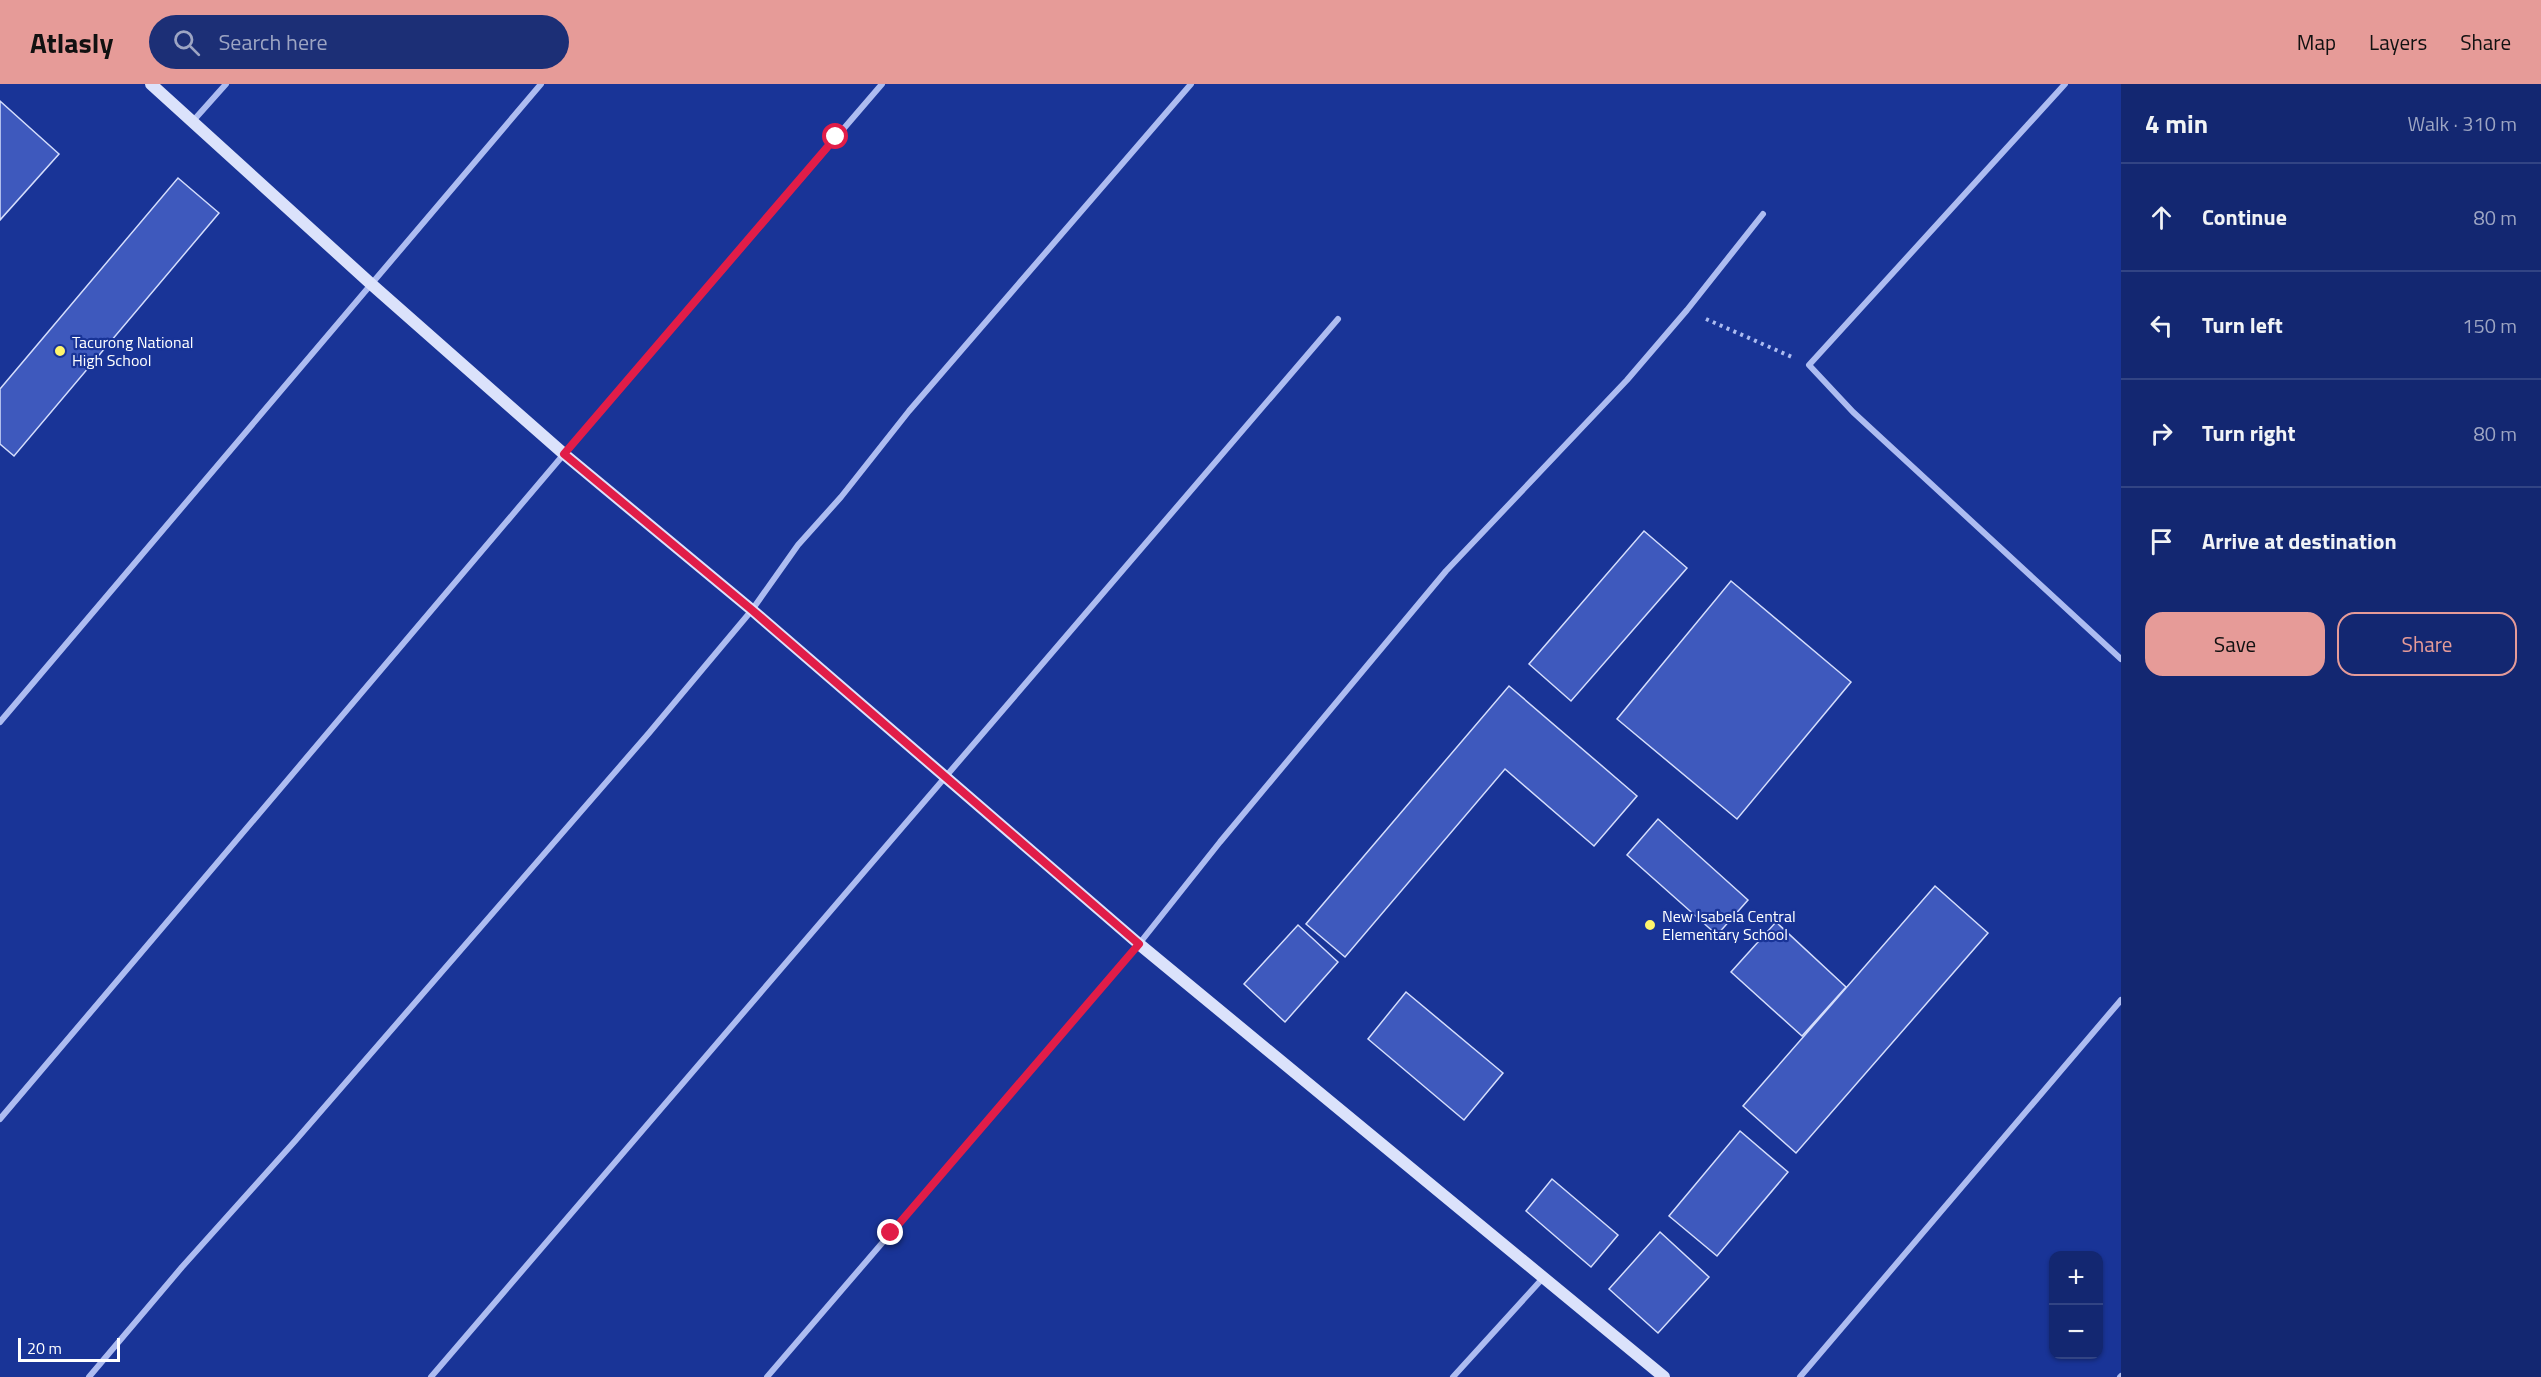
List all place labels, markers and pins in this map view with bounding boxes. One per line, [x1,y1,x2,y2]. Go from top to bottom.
place label: Tacurong National High School [72,330,193,372]
marker: Tacurong National High School [53,344,67,358]
place label: New Isabela Central Elementary School [1662,904,1796,946]
marker: New Isabela Central Elementary School [1643,918,1657,932]

